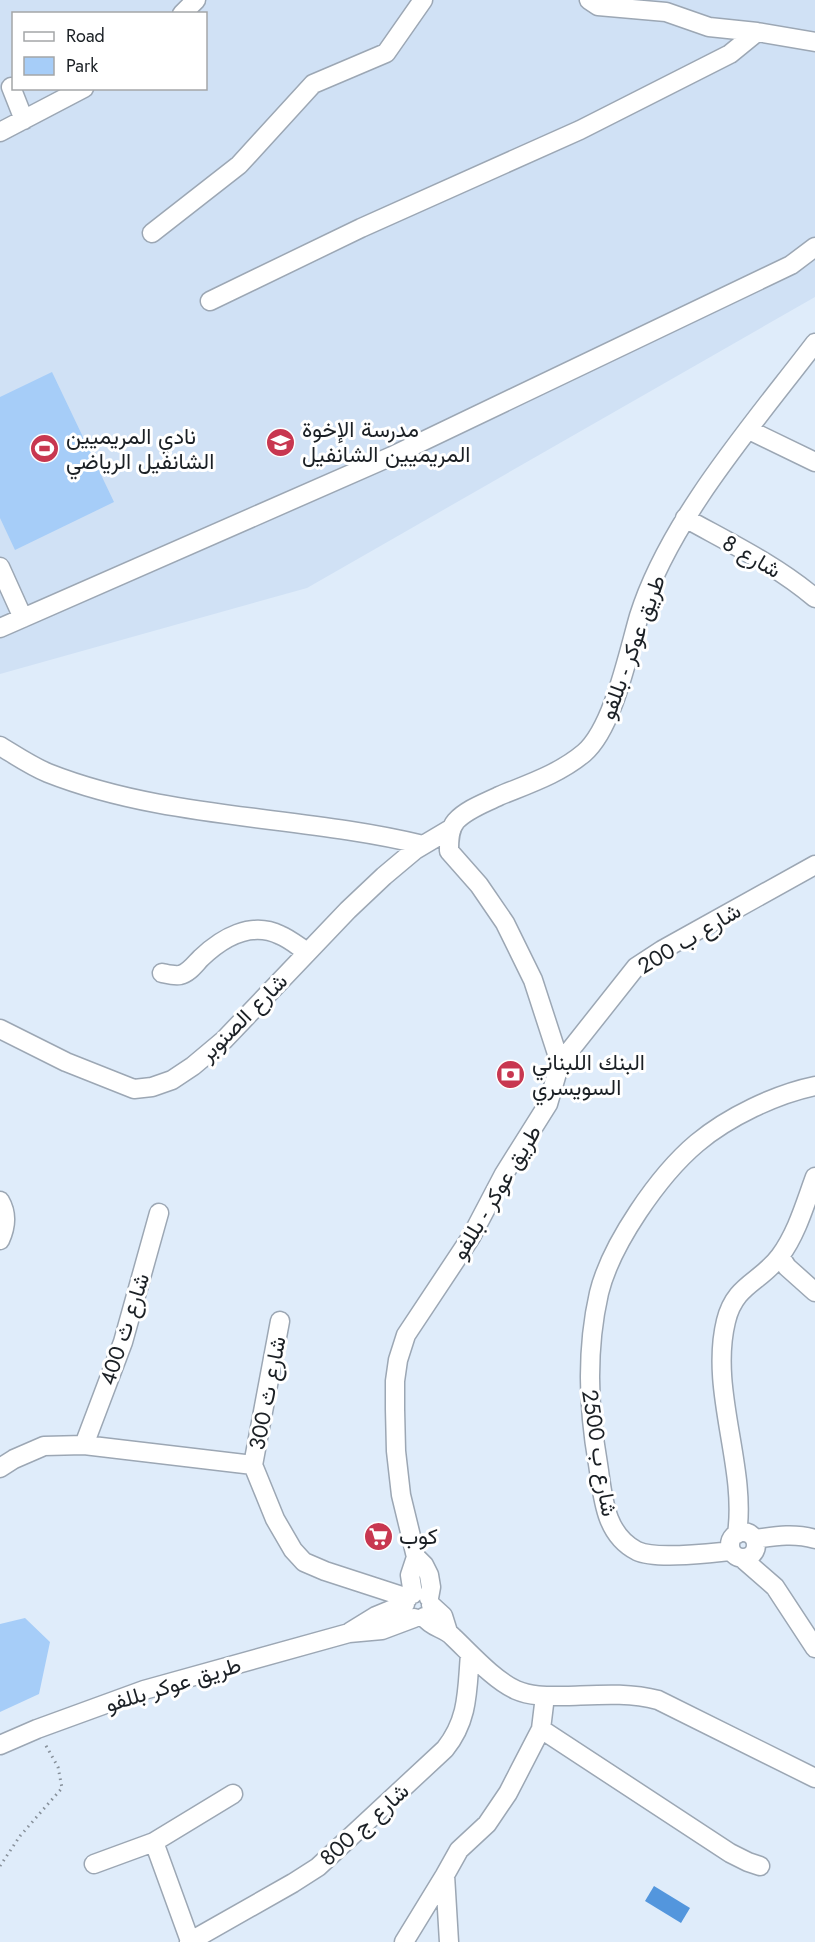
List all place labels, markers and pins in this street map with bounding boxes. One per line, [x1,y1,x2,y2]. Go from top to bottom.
place label: مدرسة الإخوة المريميين الشانفيل [302,413,470,470]
place label: نادي المريميين الشانفيل الرياضي [66,420,214,480]
school or university icon: مدرسة الإخوة المريميين الشانفيل [265,426,297,458]
sports icon: نادي المريميين الشانفيل الرياضي [29,433,61,465]
place label: البنك اللبناني السويسري [532,1046,645,1106]
bank icon: البنك اللبناني السويسري [495,1059,527,1091]
supermarket icon: كوب [362,1520,394,1552]
place label: كوب [399,1520,438,1552]

